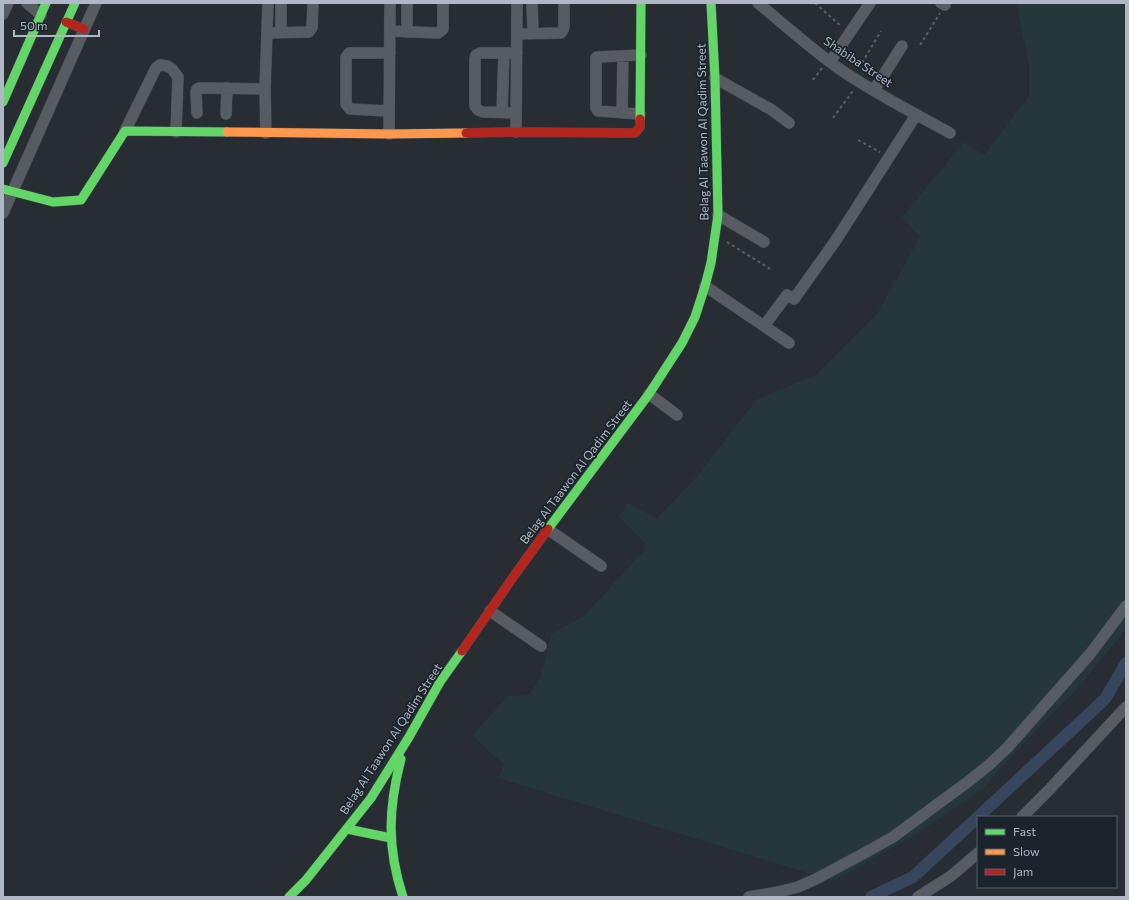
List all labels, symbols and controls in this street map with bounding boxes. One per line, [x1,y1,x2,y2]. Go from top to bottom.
scale bar [14,12,99,38]
text: 50 m [20,18,48,32]
street label: Shabiba Street [821,33,896,89]
street label: Belag Al Taawon Al Qadim Street [693,43,711,221]
street label: Belag Al Taawon Al Qadim Street [516,396,634,546]
street label: Belag Al Taawon Al Qadim Street [336,660,444,817]
legend [977,816,1117,888]
text: Fast [1013,824,1036,838]
text: Slow [1013,844,1040,858]
text: Jam [1013,864,1033,879]

